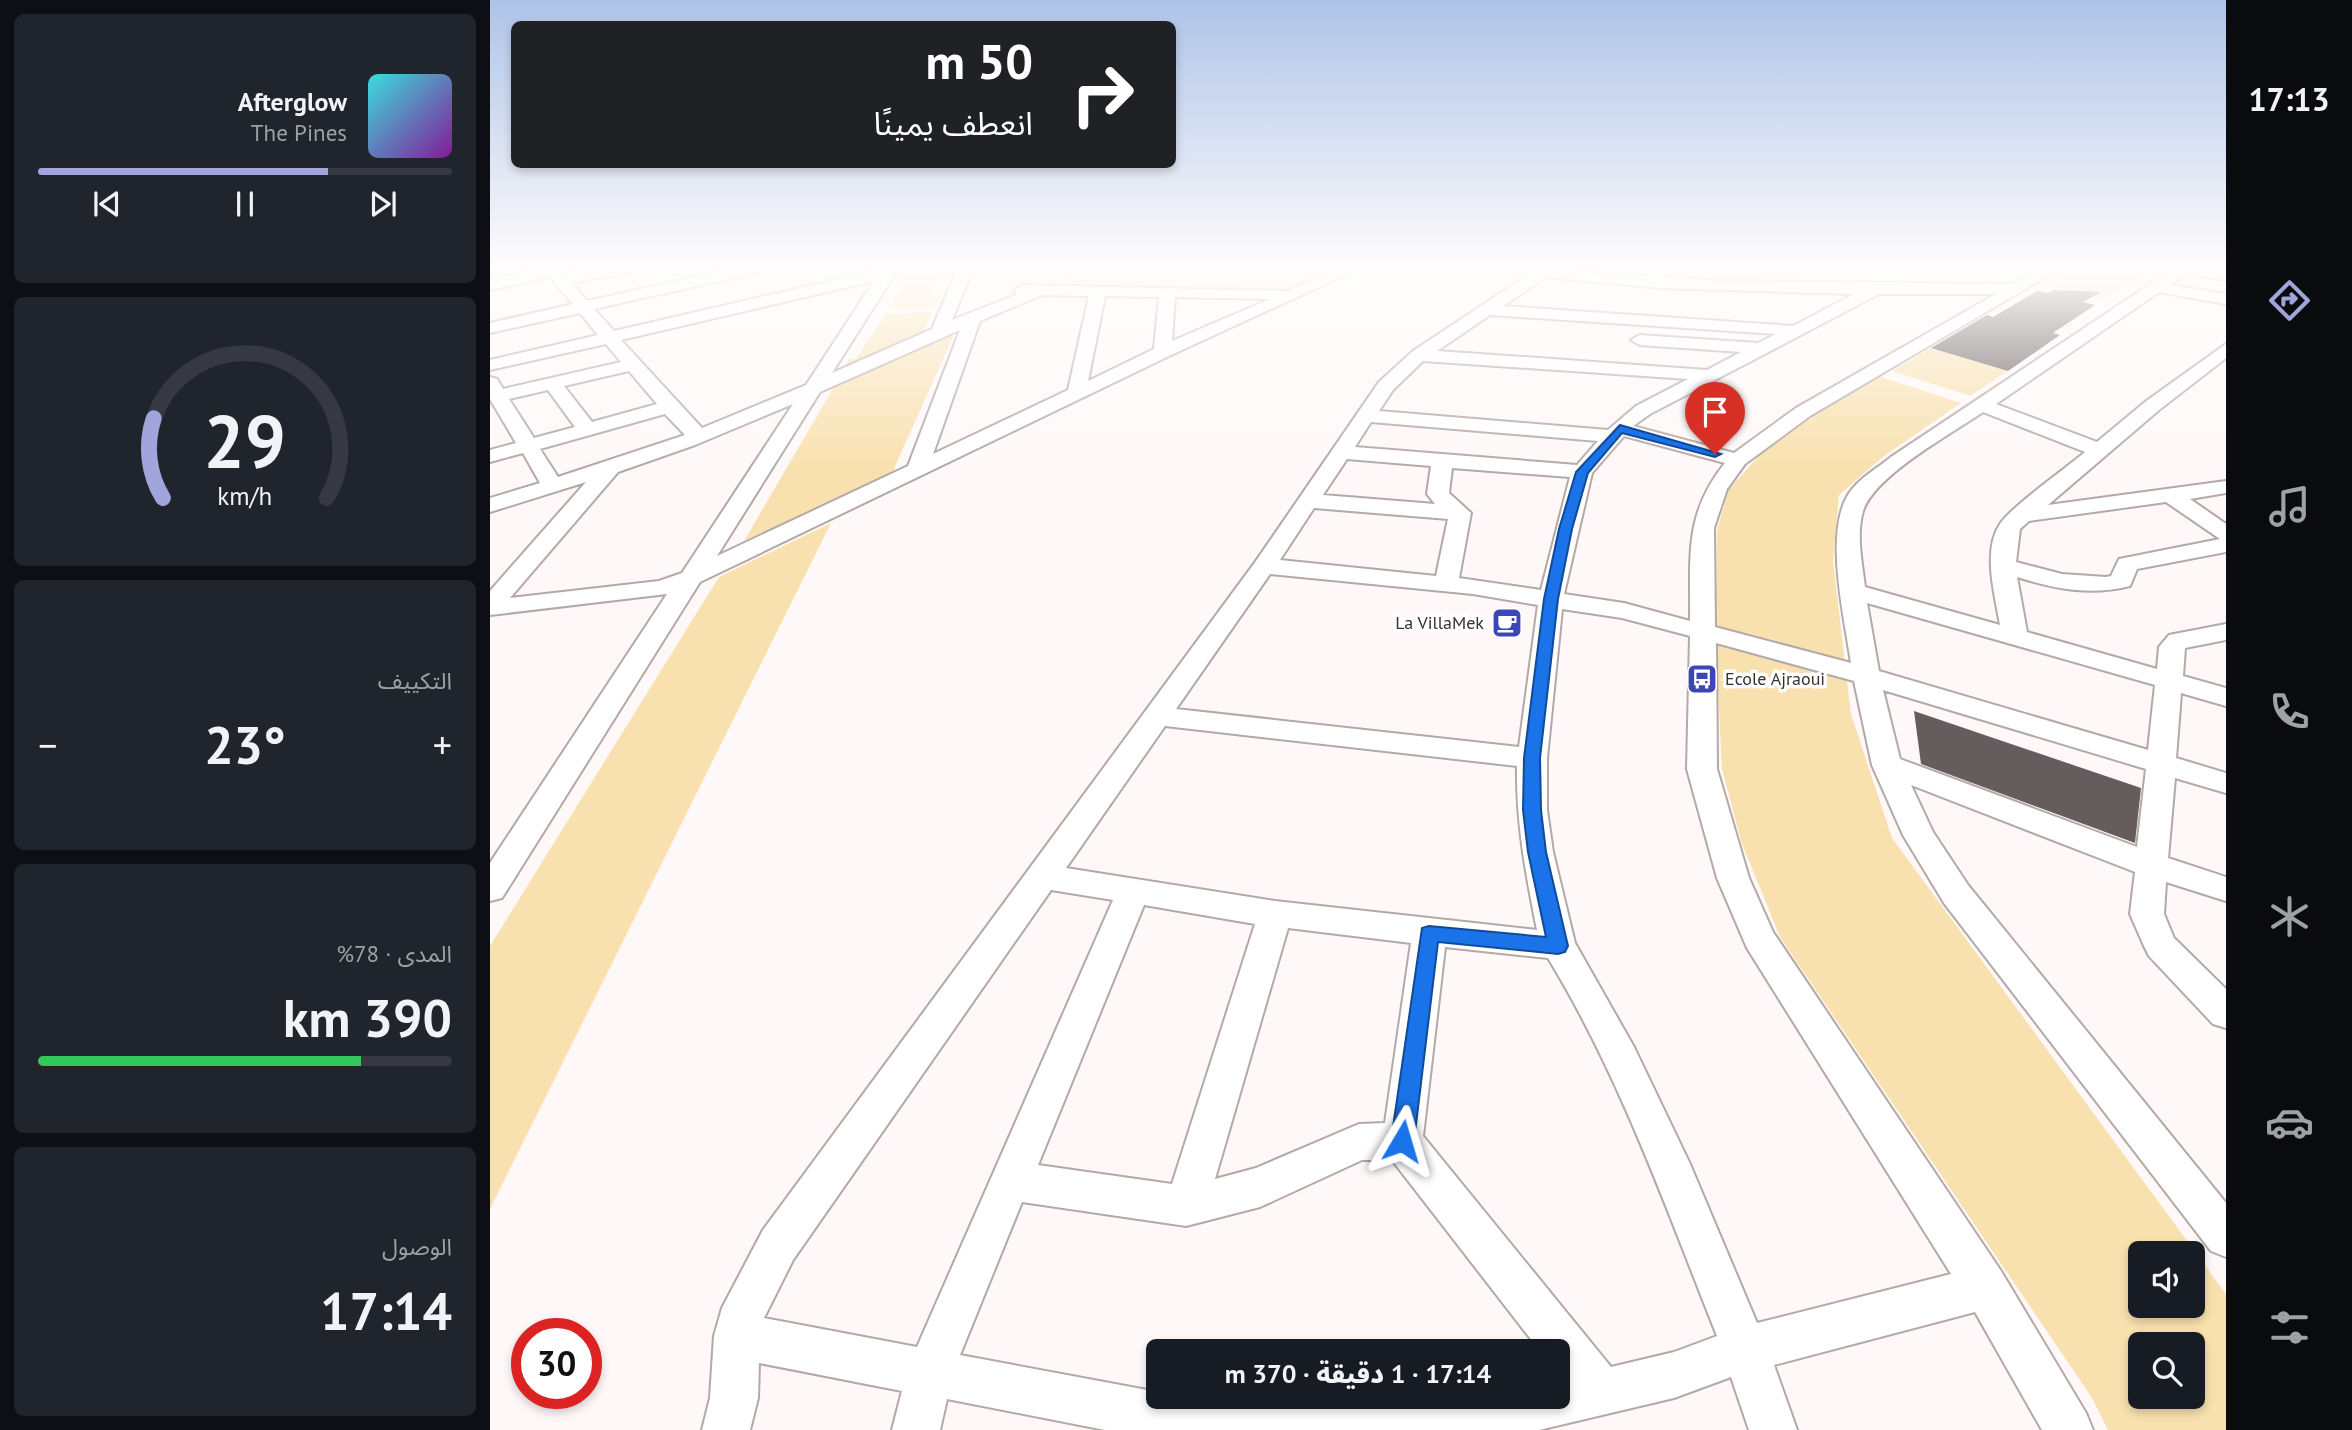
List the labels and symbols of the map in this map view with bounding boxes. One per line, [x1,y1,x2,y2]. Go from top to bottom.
pin [1685,382,1745,454]
cafe icon: La VillaMek [1490,606,1524,640]
place label: La VillaMek [1395,611,1484,634]
bus stop icon: Ecole Ajraoui [1685,662,1719,696]
place label: Ecole Ajraoui [1725,667,1825,690]
position arrow [1365,1104,1439,1178]
speed limit sign: 30 [511,1318,602,1409]

